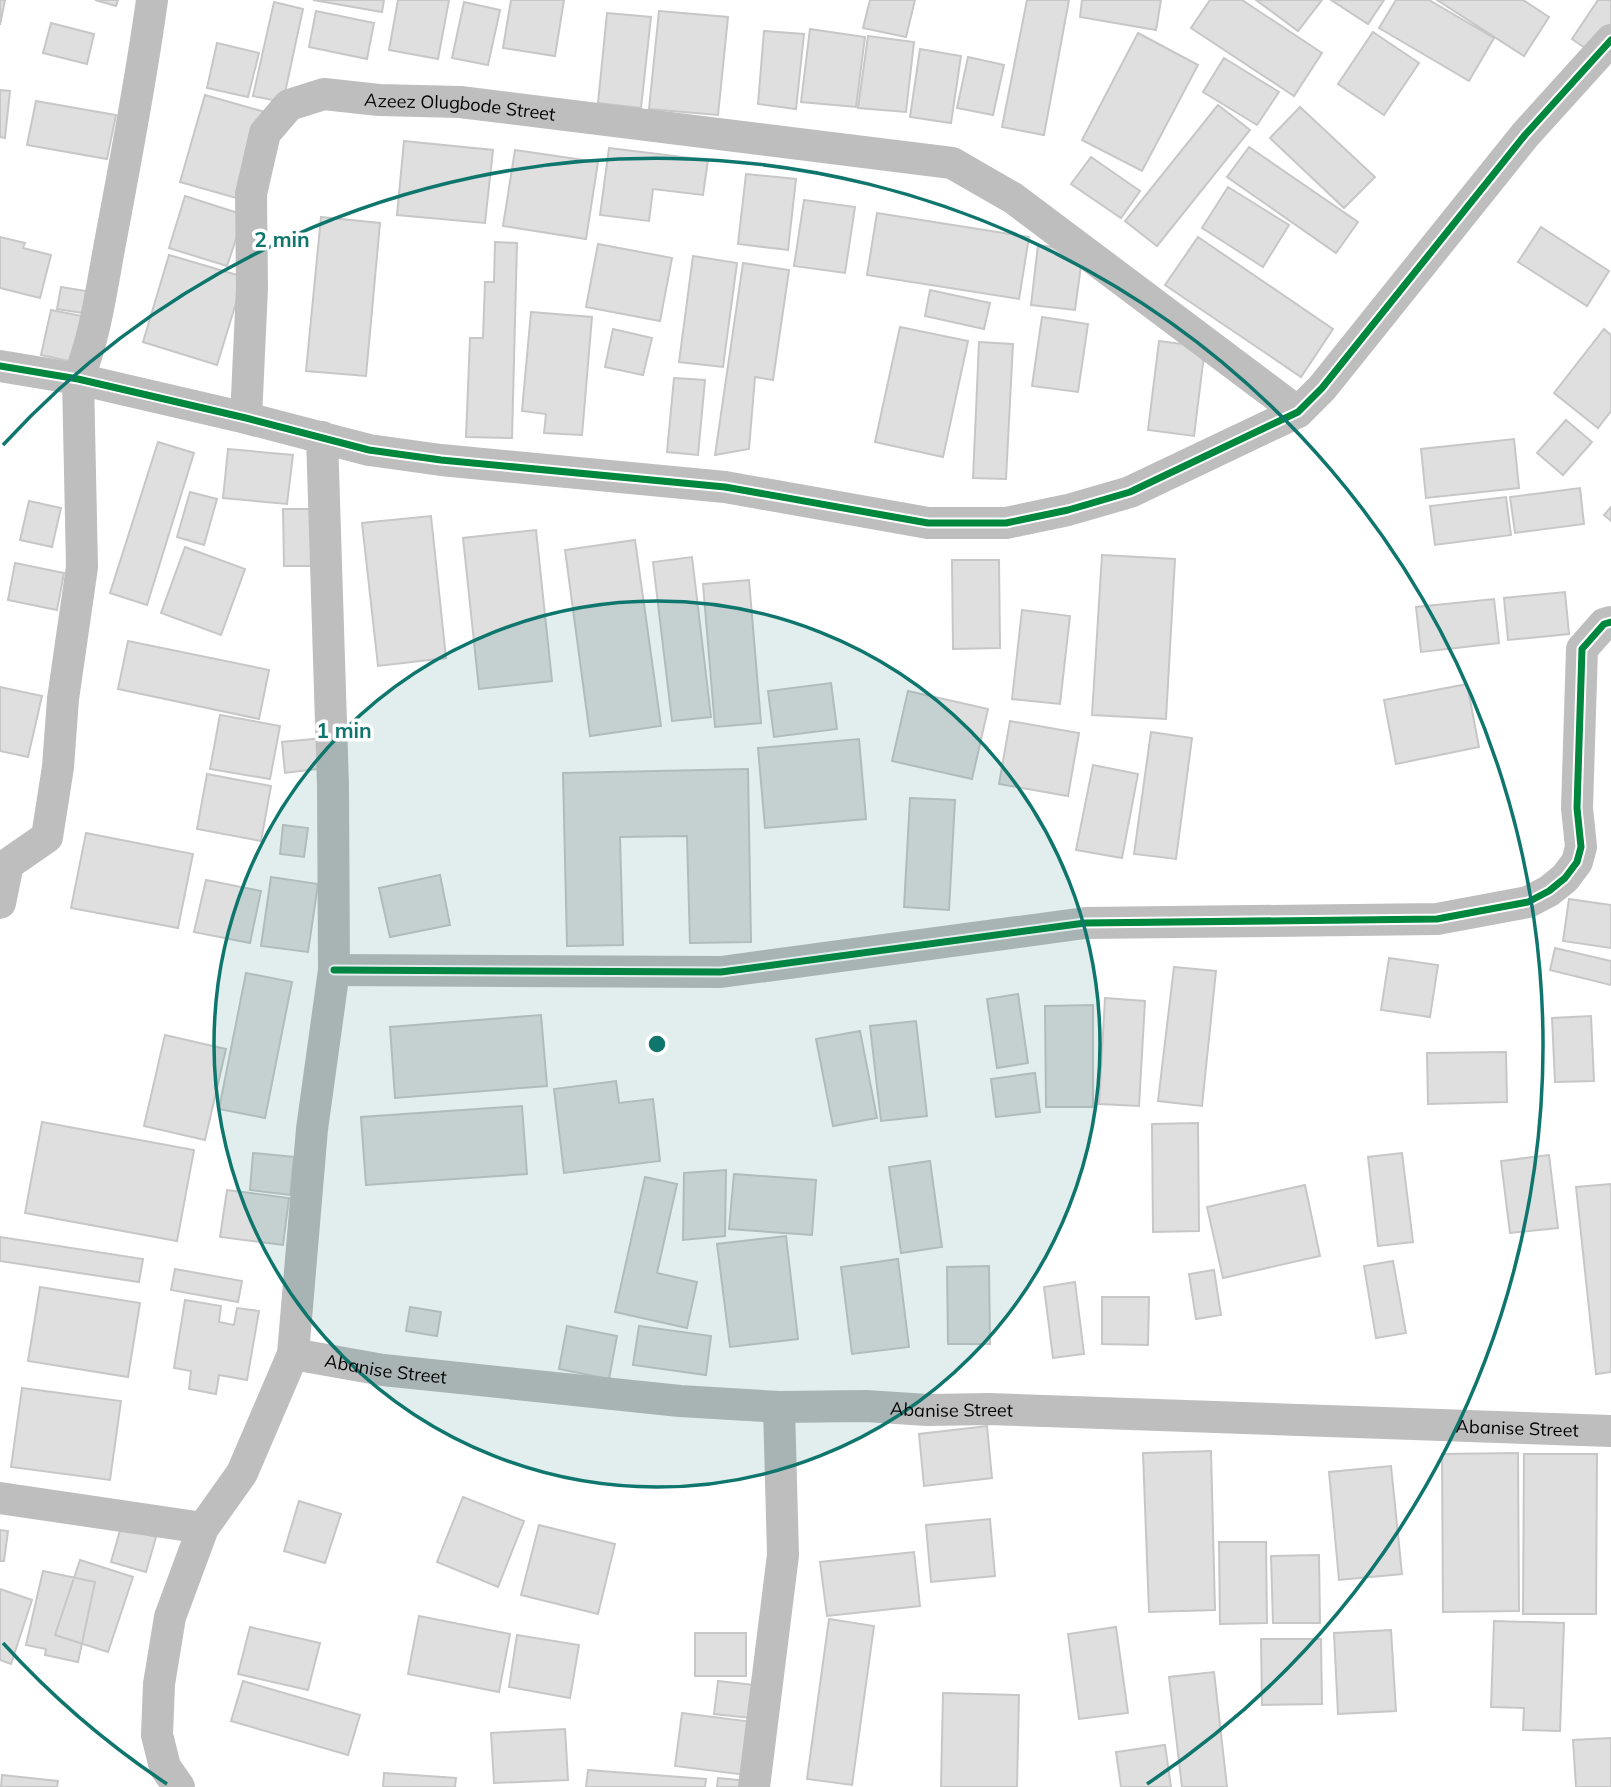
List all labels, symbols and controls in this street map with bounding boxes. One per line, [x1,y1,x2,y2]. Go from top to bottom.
street label: Azeez Olugbode Street [363,87,557,125]
text: 2 min [254,226,310,252]
text: 1 min [316,717,372,743]
centre of rings [645,1032,669,1056]
street label: Abanise Street [323,1348,448,1388]
street label: Abanise Street [889,1396,1014,1422]
street label: Abanise Street [1455,1414,1579,1441]

